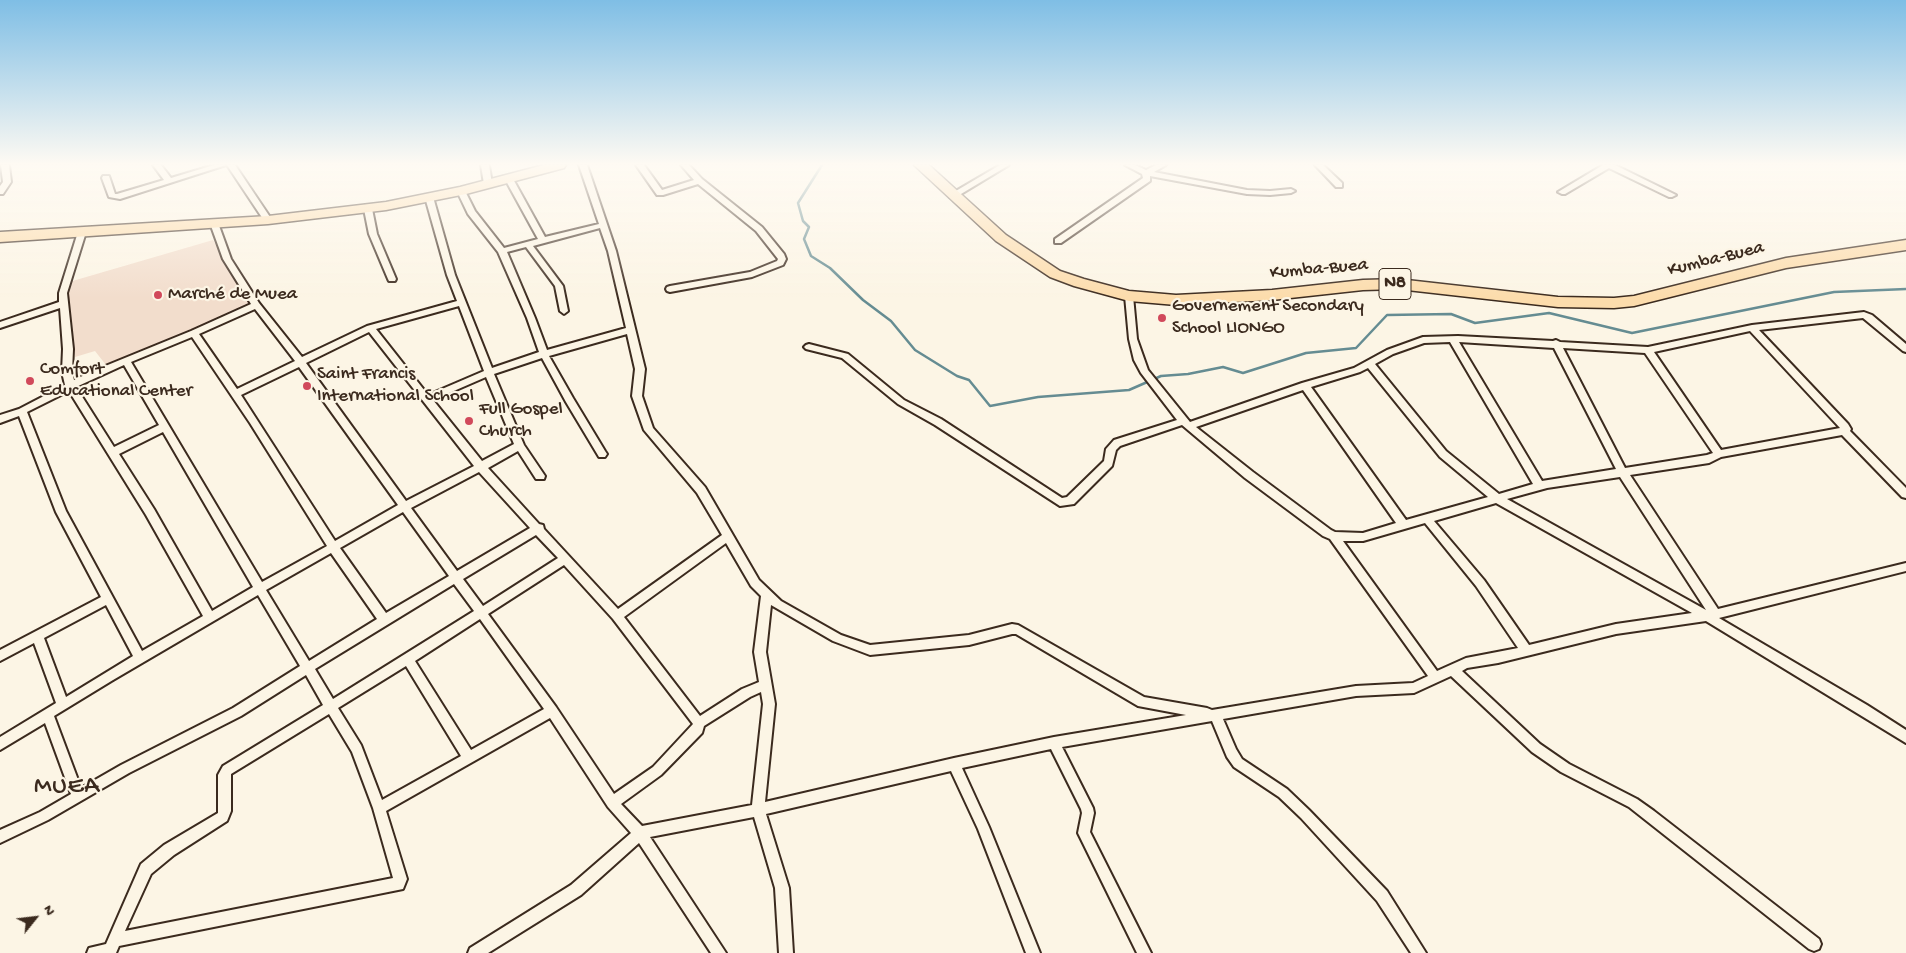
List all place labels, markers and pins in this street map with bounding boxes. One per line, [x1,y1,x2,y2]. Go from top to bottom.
place label: Marché de Muea [168,284,297,306]
marker: Marché de Muea [152,289,164,301]
place label: Governement Secondary School LIONGO [1172,296,1364,340]
marker: Governement Secondary School LIONGO [1156,312,1168,324]
place label: Comfort Educational Center [40,359,192,403]
place label: Saint Francis International School [317,364,474,408]
marker: Comfort Educational Center [24,375,36,387]
marker: Saint Francis International School [301,380,313,392]
place label: Full Gospel Church [479,399,563,443]
marker: Full Gospel Church [463,415,475,427]

